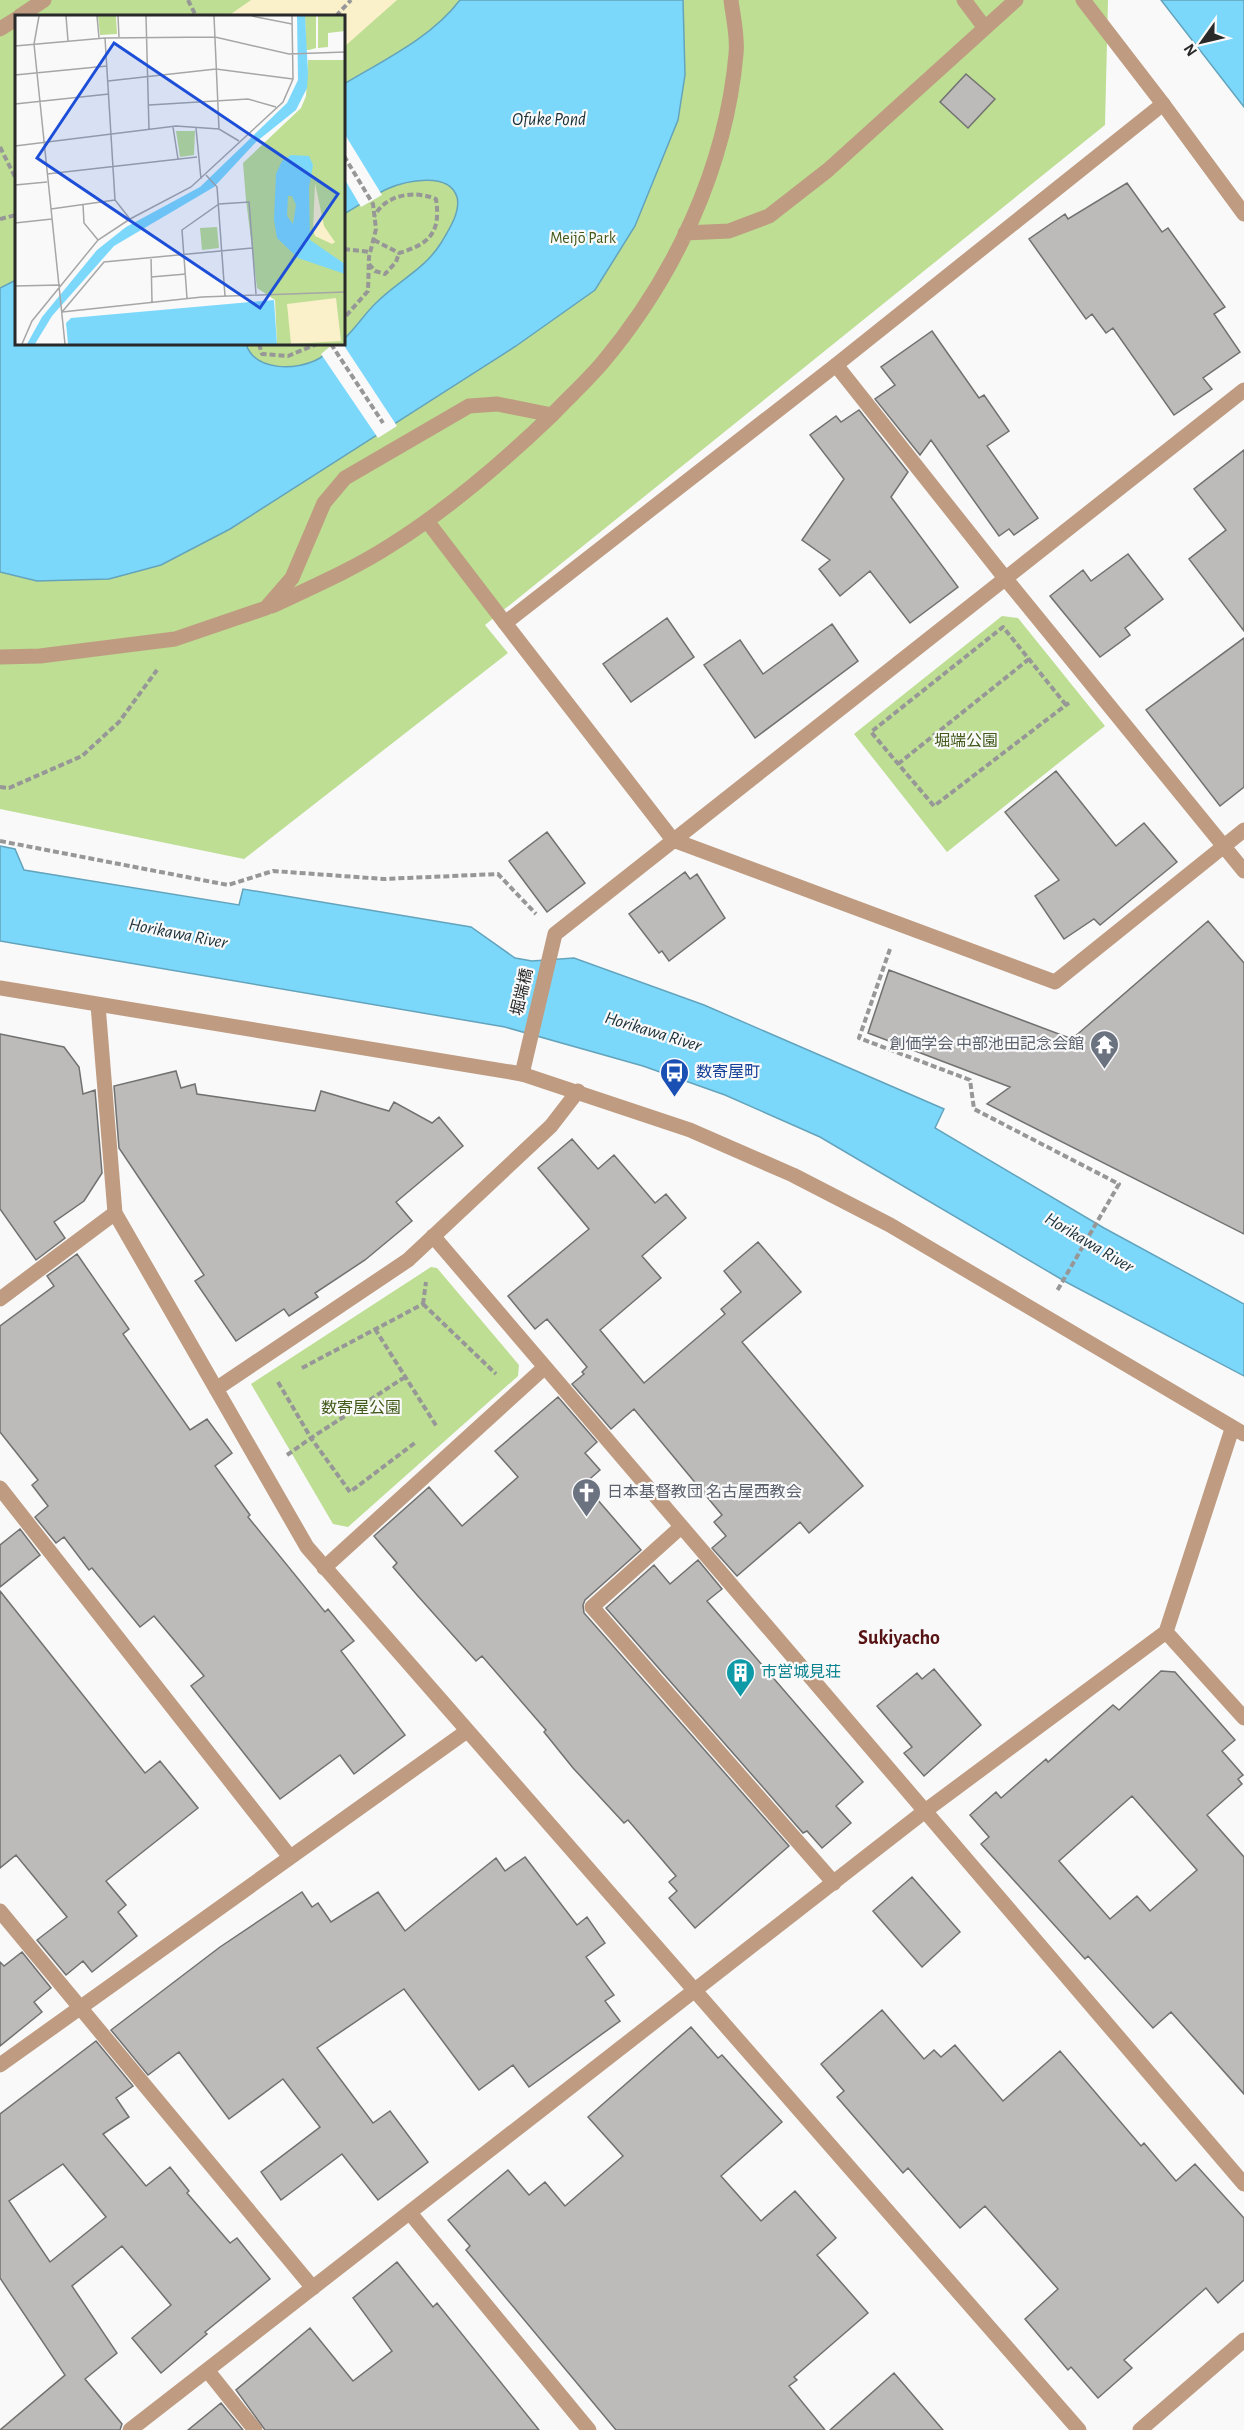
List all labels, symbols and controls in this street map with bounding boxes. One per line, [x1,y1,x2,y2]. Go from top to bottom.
north arrow [1172,12,1232,72]
inset map [15,15,345,345]
text: N [1181,41,1200,59]
water label: Ofuke Pond [512,111,586,129]
park label: Meijō Park [550,230,617,247]
park label: 堀端公園 [934,732,998,749]
water label: Horikawa River [127,916,230,953]
street label: 堀端橋 [508,967,535,1017]
water label: Horikawa River [603,1009,705,1056]
temple icon: 創価学会 中部池田記念会館 [1089,1028,1121,1070]
place label: 創価学会 中部池田記念会館 [889,1035,1084,1052]
bus stop icon: 数寄屋町 [659,1056,691,1098]
place label: 数寄屋町 [696,1063,760,1080]
water label: Horikawa River [1041,1210,1137,1277]
park label: 数寄屋公園 [321,1399,401,1416]
church icon: 日本基督教団 名古屋西教会 [570,1476,602,1518]
place label: 日本基督教団 名古屋西教会 [607,1483,802,1500]
district label: Sukiyacho [858,1628,940,1648]
building icon: 市営城見荘 [724,1656,756,1698]
place label: 市営城見荘 [761,1663,841,1680]

